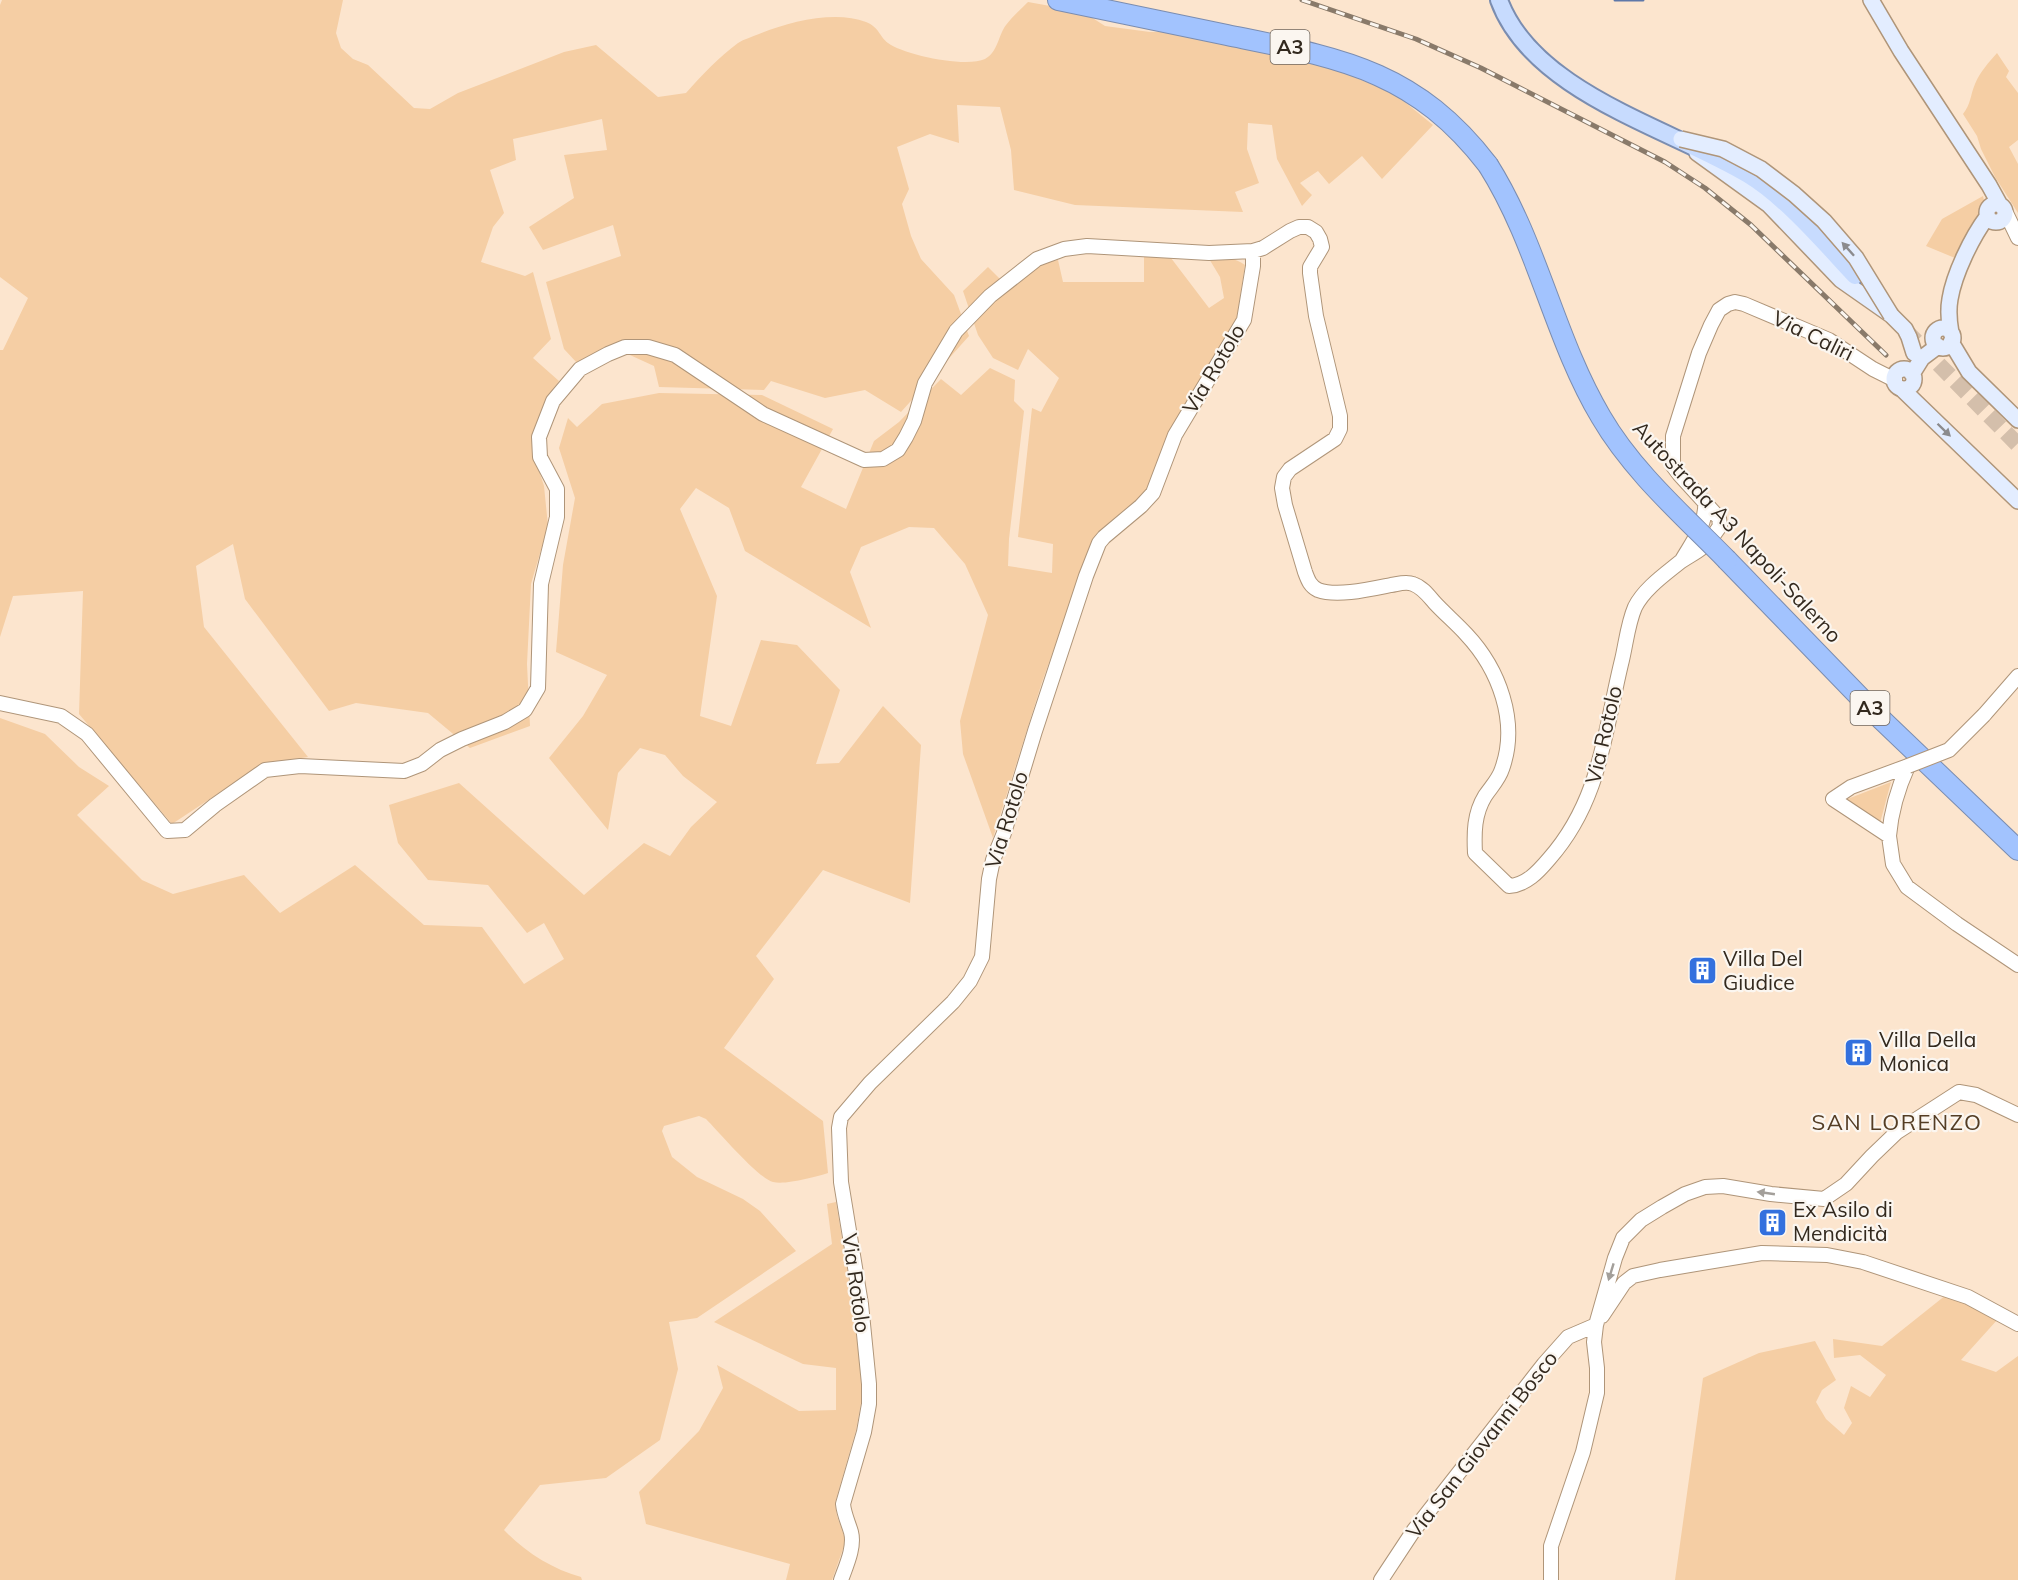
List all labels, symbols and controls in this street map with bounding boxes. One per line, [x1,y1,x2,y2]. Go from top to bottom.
road number: A3 [1270,30,1310,64]
one-way arrow [1841,241,1855,256]
street label: Via Caliri [1769,304,1858,366]
street label: Via Rotolo [1176,319,1250,418]
street label: Autostrada A3 Napoli-Salerno [1628,415,1848,648]
one-way arrow [1936,423,1951,436]
street label: Via Rotolo [1579,683,1627,786]
road number: A3 [1850,691,1890,725]
street label: Via Rotolo [979,768,1033,871]
place label: Villa Del Giudice [1723,945,1803,995]
building icon: Villa Del Giudice [1686,955,1718,987]
place label: Villa Della Monica [1879,1026,1976,1076]
building icon: Villa Della Monica [1842,1036,1874,1068]
district label: SAN LORENZO [1811,1108,1983,1136]
one-way arrow [1756,1188,1775,1197]
place label: Ex Asilo di Mendicità [1793,1196,1893,1246]
building icon: Ex Asilo di Mendicità [1756,1206,1788,1238]
street label: Via Rotolo [837,1231,877,1334]
one-way arrow [1606,1263,1615,1281]
street label: Via San Giovanni Bosco [1400,1345,1563,1543]

